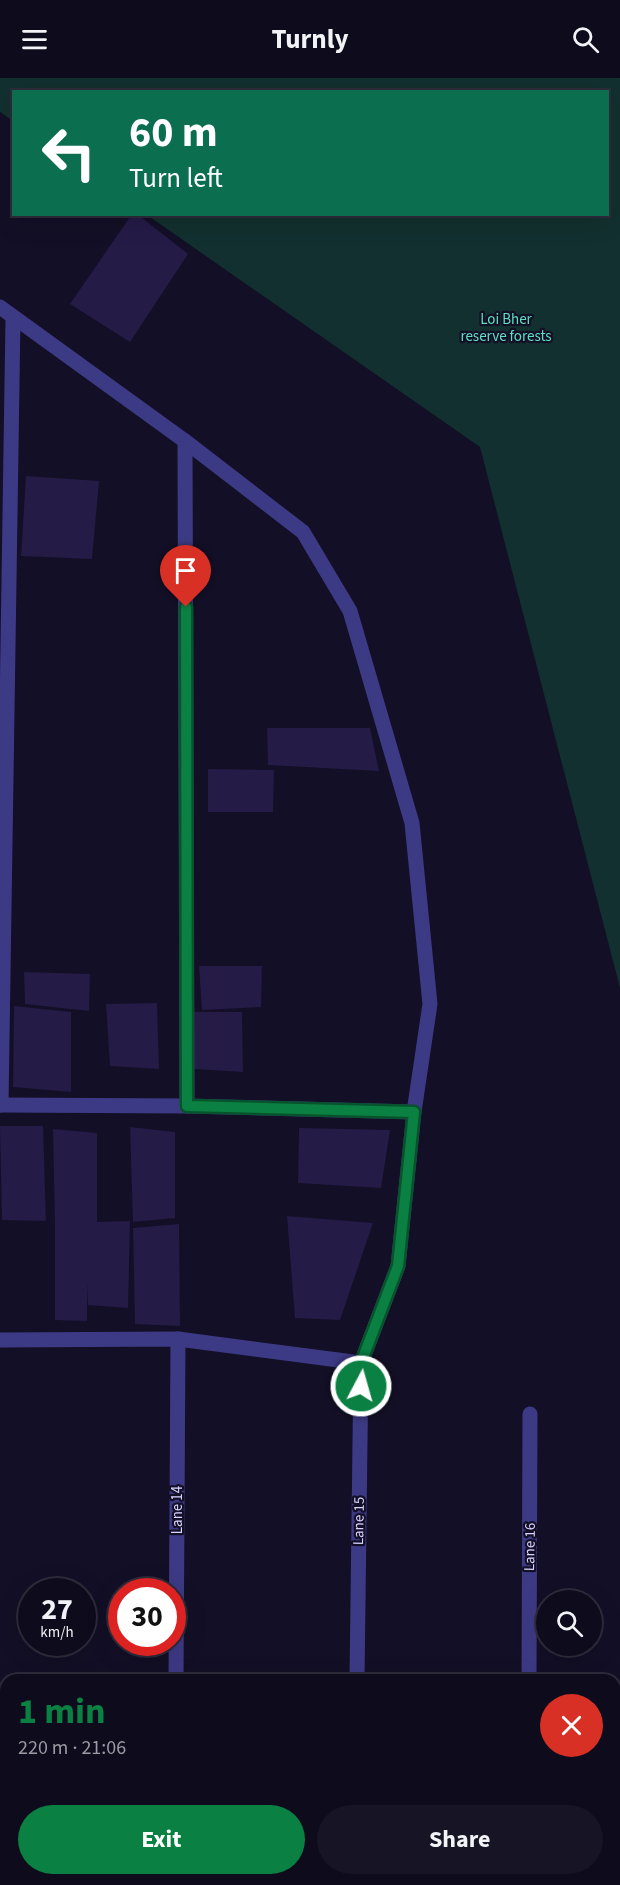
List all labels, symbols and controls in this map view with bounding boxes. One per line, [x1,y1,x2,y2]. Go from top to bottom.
text: Turnly [271,20,349,59]
icon: menu [18,23,51,56]
icon: search [569,23,602,56]
text: 60 m [129,103,218,163]
icon: left [30,114,108,192]
text: Turn left [129,159,223,198]
park label: Loi Bher reserve forests [460,309,552,347]
pin [160,545,211,607]
icon: arrive [169,554,202,587]
position arrow [329,1354,393,1418]
street label: Lane 14 [167,1485,188,1534]
street label: Lane 15 [348,1497,370,1545]
street label: Lane 16 [519,1523,541,1571]
speed limit sign: 30 [108,1578,186,1656]
text: 27 [41,1588,73,1631]
map controls [536,1590,602,1656]
button: search [536,1590,602,1656]
text: km/h [40,1622,74,1643]
text: 1 min [18,1686,106,1737]
button: close [540,1694,603,1757]
text: 220 m · 21:06 [18,1734,126,1762]
button: Exit [18,1805,305,1874]
button: Share [317,1805,603,1874]

